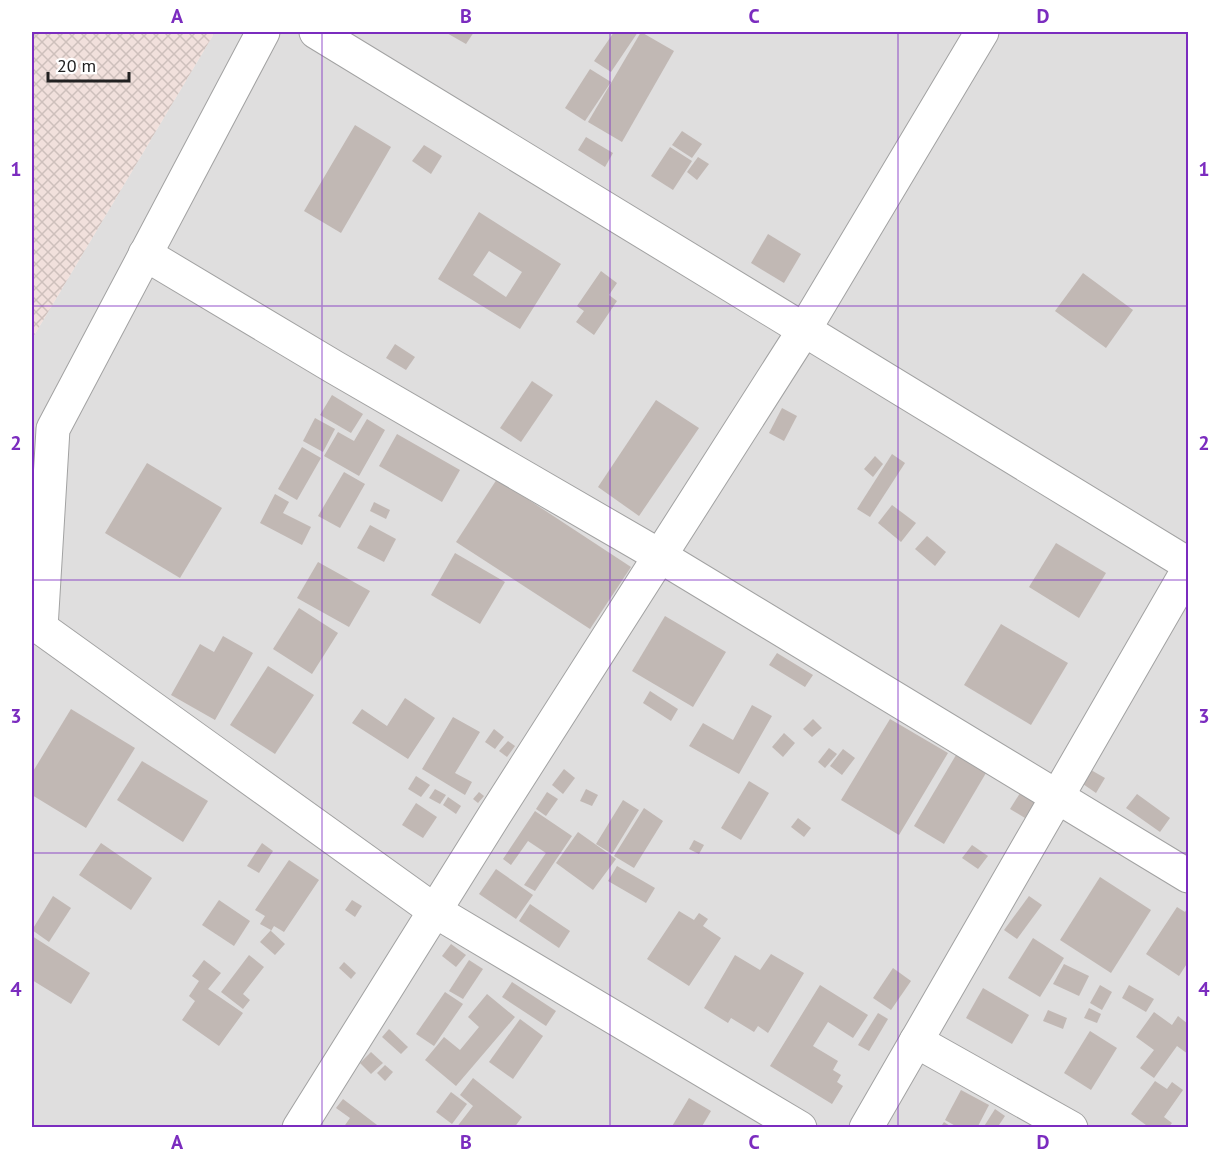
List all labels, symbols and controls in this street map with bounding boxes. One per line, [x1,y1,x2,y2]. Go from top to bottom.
text: A [171,3,184,29]
text: B [460,3,472,29]
text: C [748,3,760,29]
text: D [1037,3,1050,29]
scale bar [48,45,129,83]
text: 20 m [57,54,96,77]
text: 1 [10,156,22,182]
text: 1 [1198,156,1210,182]
text: 2 [10,430,22,456]
text: 2 [1198,430,1210,456]
text: 3 [10,703,22,729]
text: 3 [1198,703,1210,729]
text: 4 [10,976,22,1002]
text: 4 [1198,976,1210,1002]
text: A [171,1129,184,1155]
text: B [460,1129,472,1155]
text: C [748,1129,760,1155]
text: D [1037,1129,1050,1155]

